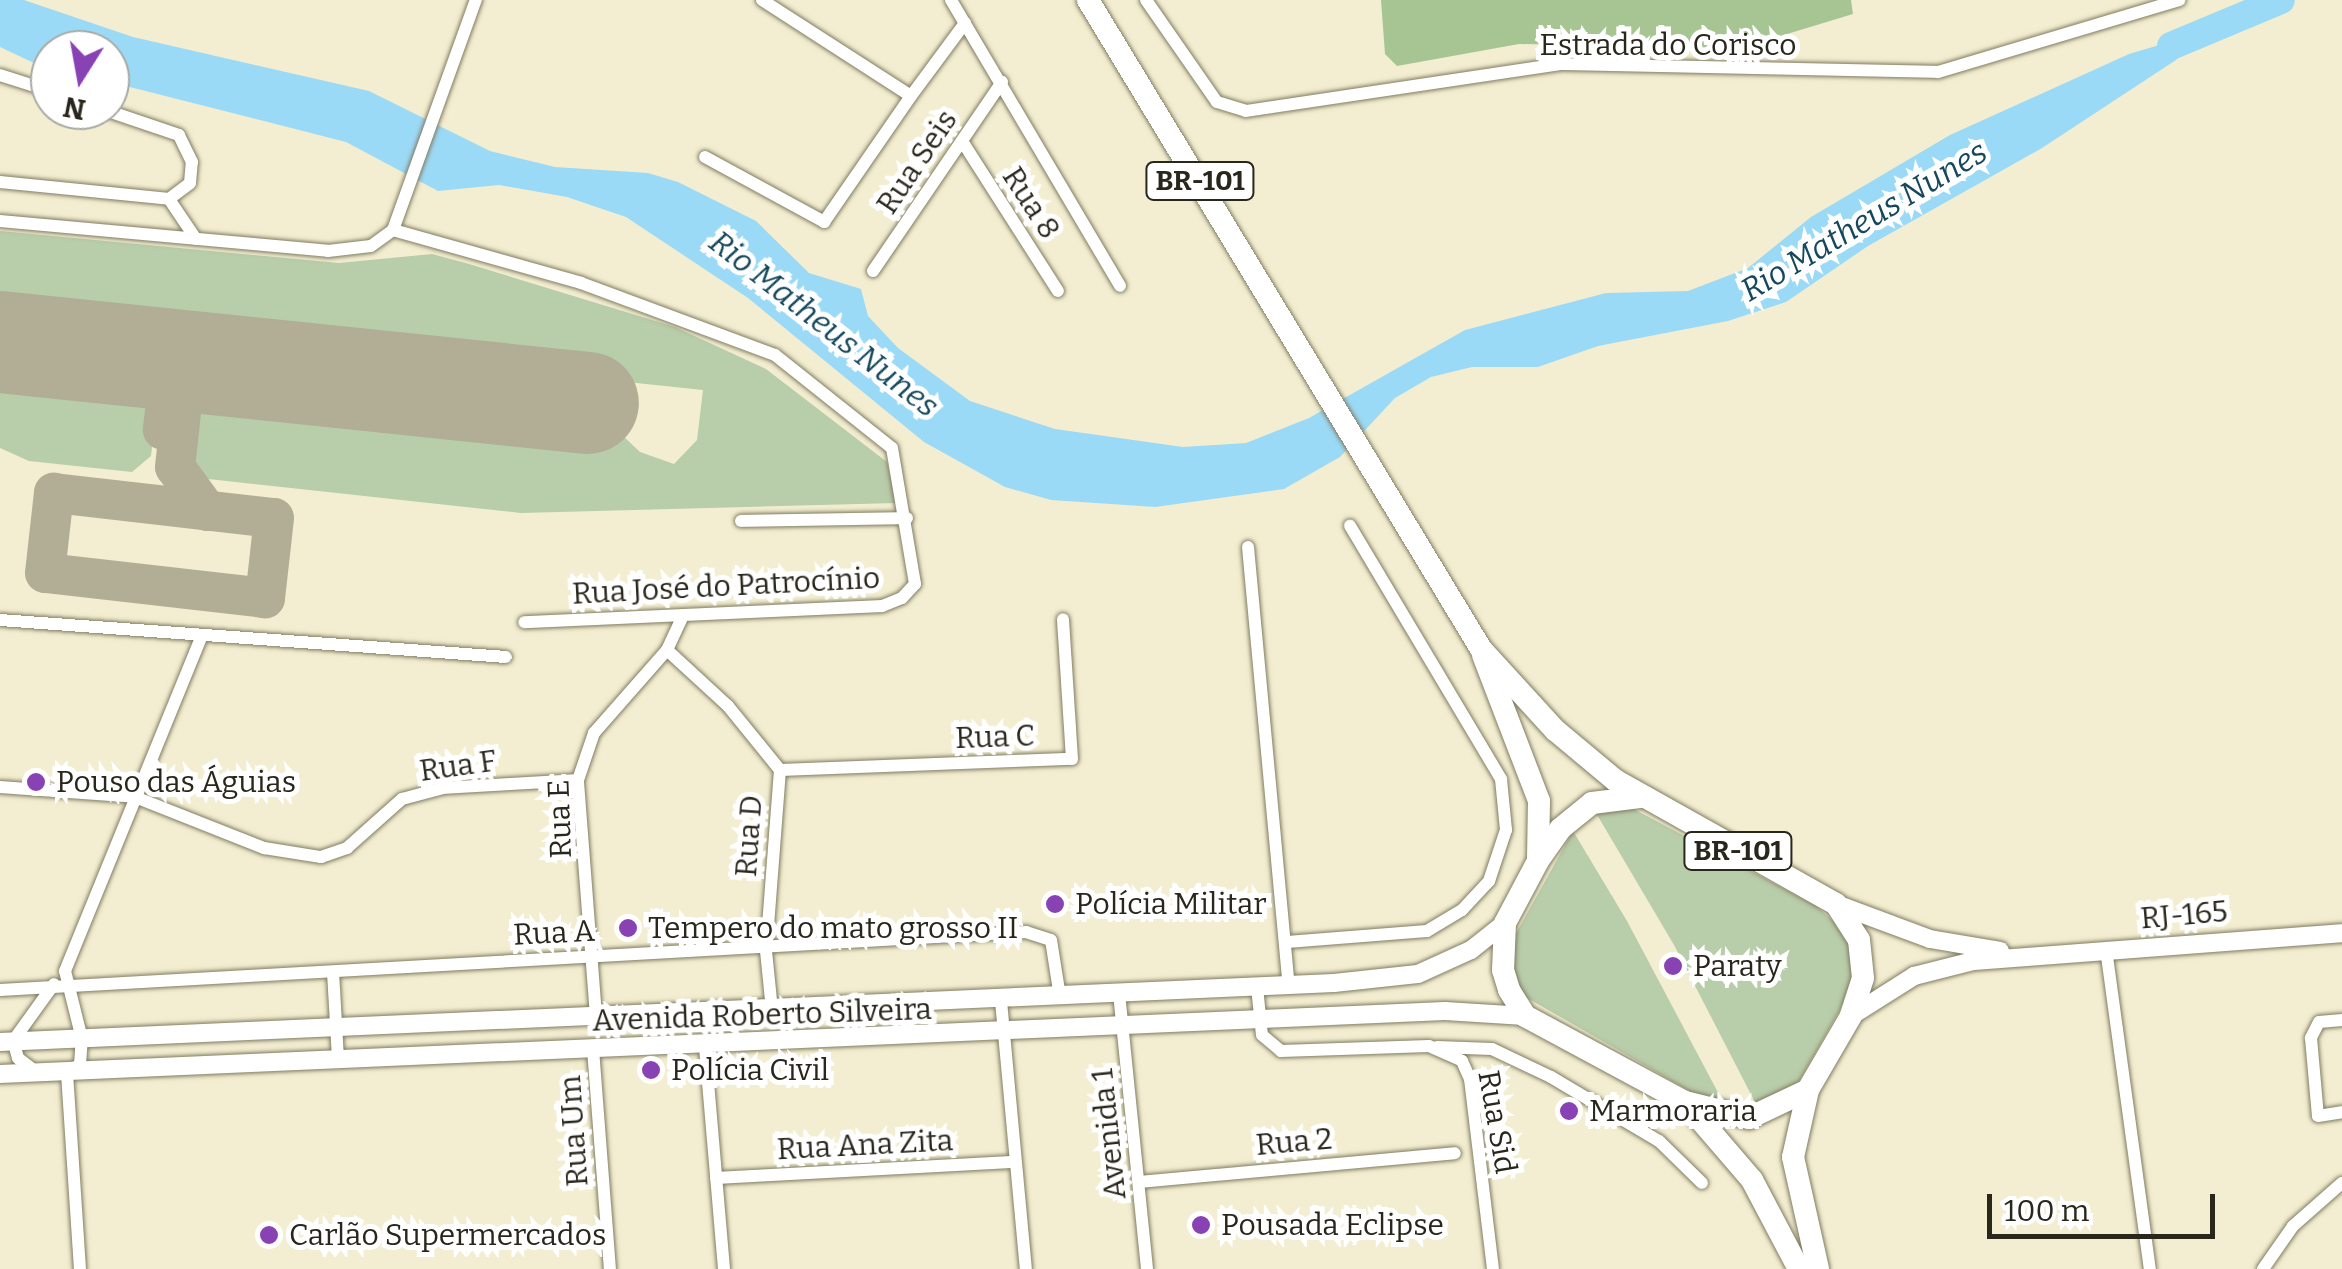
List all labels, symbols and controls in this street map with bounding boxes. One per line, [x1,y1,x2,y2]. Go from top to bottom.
street label: Estrada do Corisco [1540,27,1796,63]
north arrow [30,30,130,130]
text: N [61,90,88,126]
street label: Rua Seis [869,103,965,221]
water label: Rio Matheus Nunes [1734,132,1994,310]
road number: BR-101 [1145,158,1255,204]
street label: Rua 8 [995,160,1067,246]
water label: Rio Matheus Nunes [702,223,946,425]
street label: Rua José do Patrocínio [571,560,881,612]
street label: Rua C [955,718,1035,756]
street label: Rua F [417,743,499,789]
place label: Pouso das Águias [56,764,296,800]
marker: Pouso das Águias [25,771,47,793]
street label: Rua E [541,779,579,859]
street label: Rua D [728,794,770,878]
road number: BR-101 [1683,828,1793,874]
place label: Polícia Militar [1075,886,1267,922]
marker: Polícia Militar [1044,893,1066,915]
street label: RJ-165 [2139,893,2229,937]
place label: Tempero do mato grosso II [648,910,1018,946]
street label: Rua A [512,913,596,953]
marker: Tempero do mato grosso II [617,917,639,939]
place label: Paraty [1693,948,1782,984]
marker: Paraty [1662,955,1684,977]
street label: Avenida Roberto Silveira [592,991,932,1039]
place label: Polícia Civil [671,1052,829,1088]
marker: Polícia Civil [640,1059,662,1081]
street label: Avenida 1 [1084,1067,1134,1201]
street label: Rua Sid [1470,1068,1524,1176]
street label: Rua Um [552,1074,596,1188]
place label: Marmoraria [1589,1093,1757,1129]
marker: Marmoraria [1558,1100,1580,1122]
street label: Rua 2 [1254,1121,1334,1163]
street label: Rua Ana Zita [776,1122,954,1168]
scale bar [1992,1174,2220,1236]
text: 100 m [2004,1193,2089,1229]
place label: Pousada Eclipse [1221,1207,1444,1243]
marker: Pousada Eclipse [1190,1214,1212,1236]
place label: Carlão Supermercados [289,1217,606,1253]
marker: Carlão Supermercados [258,1224,280,1246]

